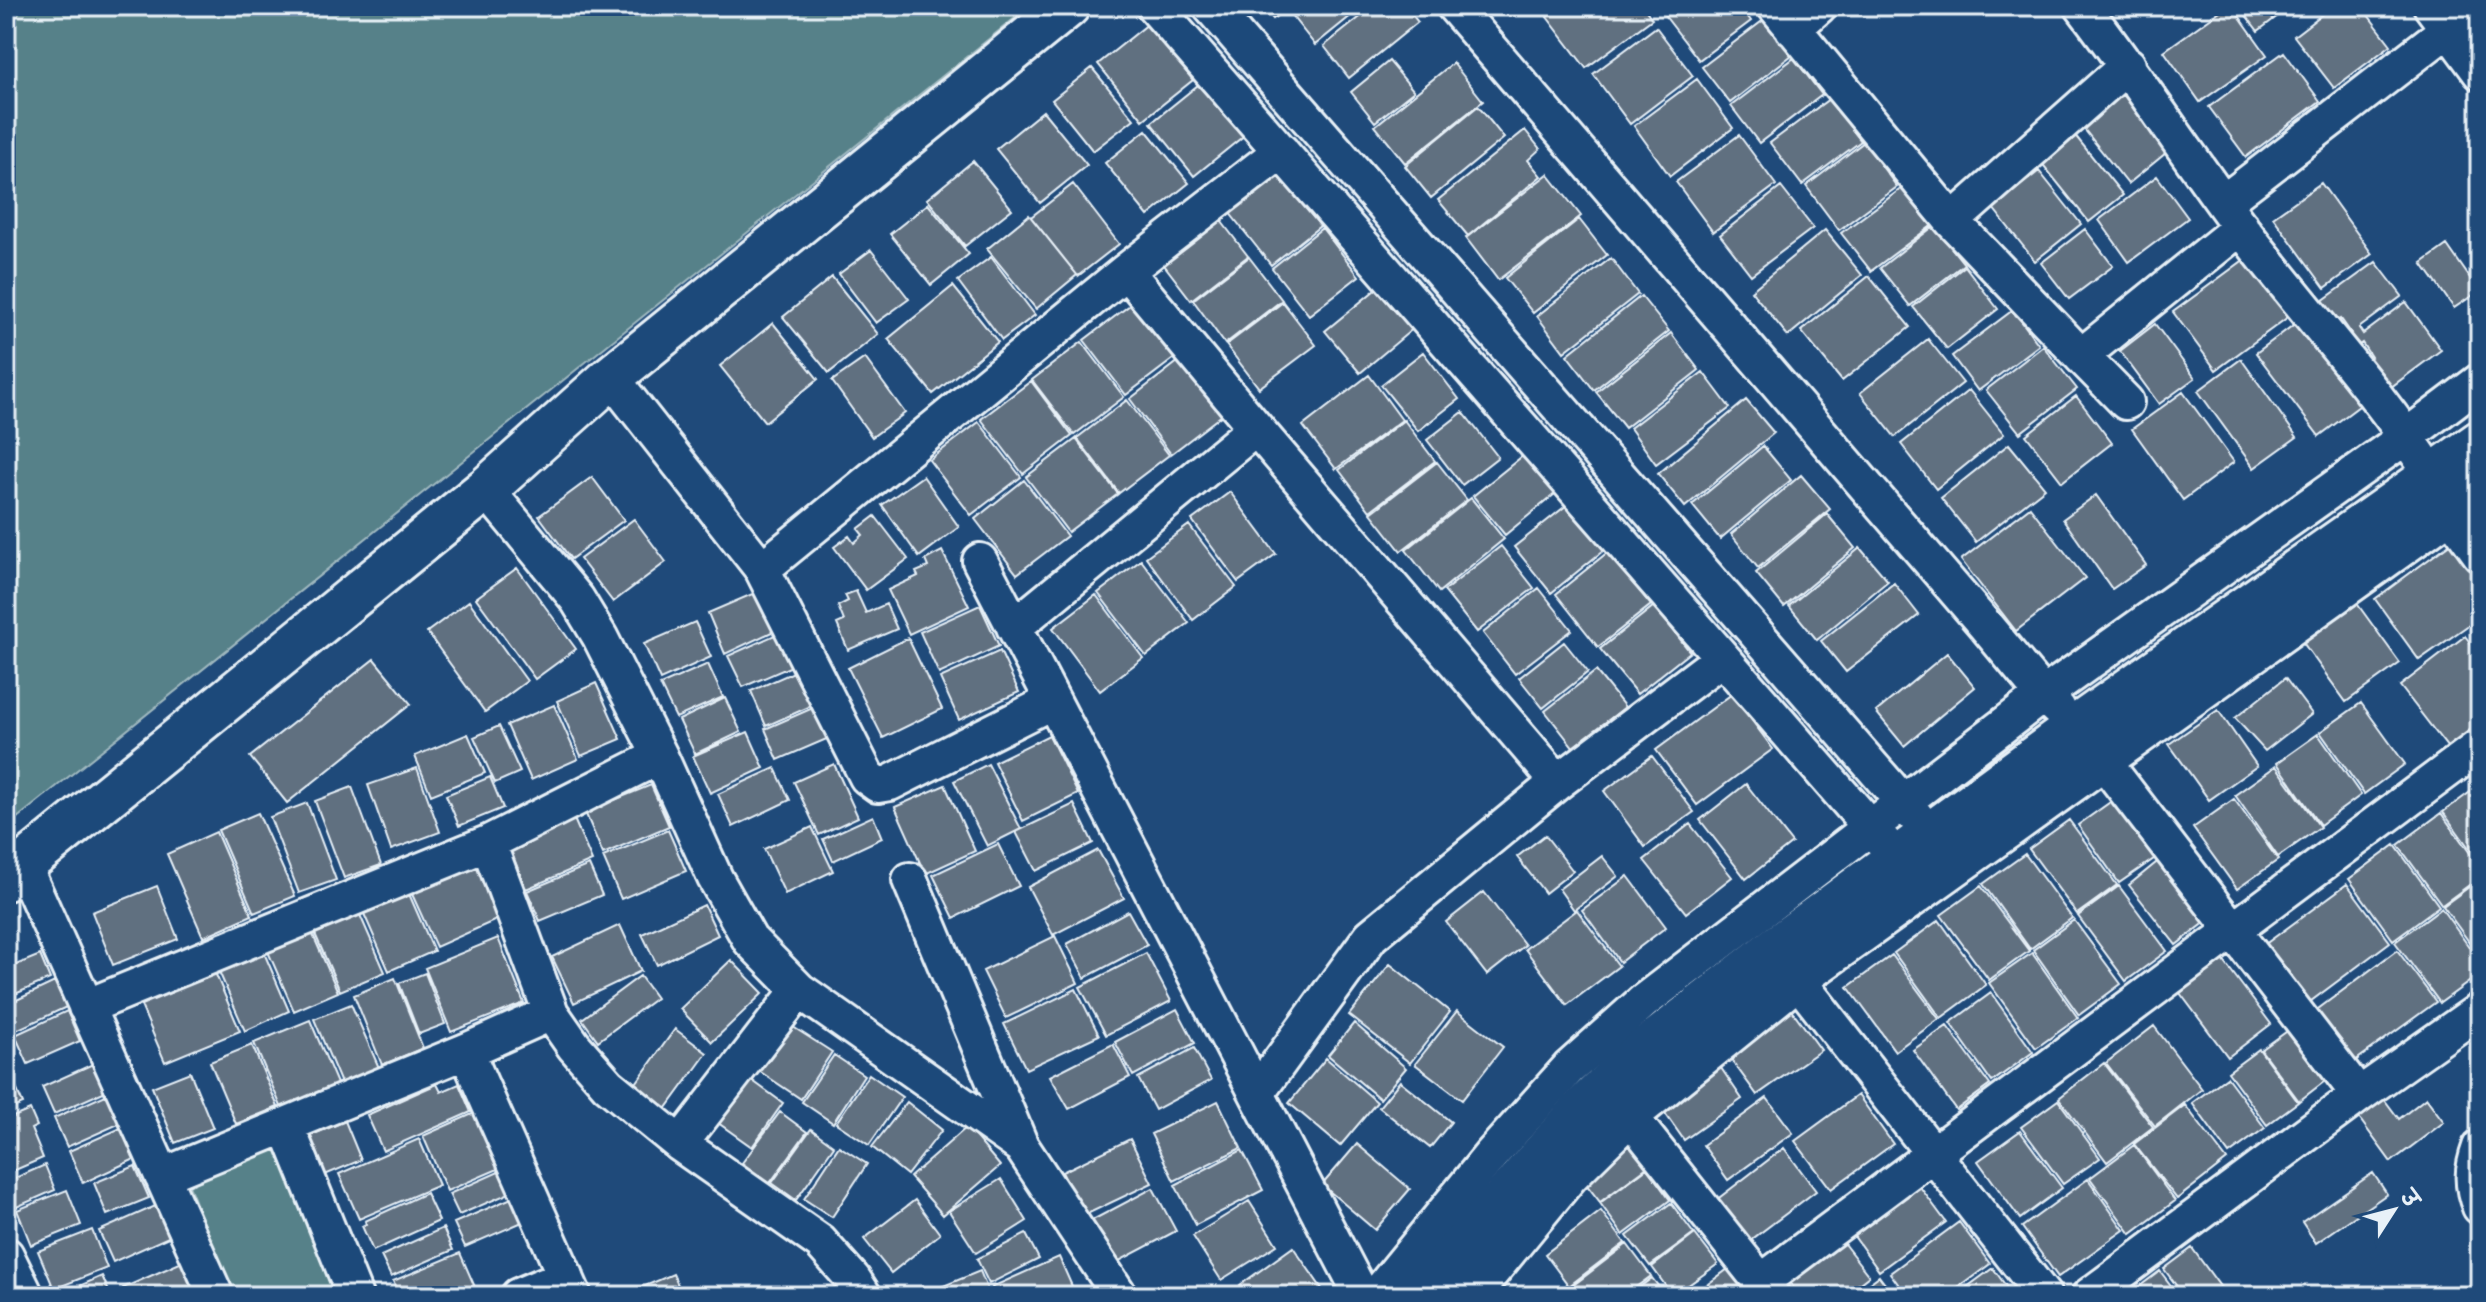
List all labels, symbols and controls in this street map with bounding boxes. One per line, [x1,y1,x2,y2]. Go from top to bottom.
north arrow [2354,1170,2434,1250]
text: उ [2393,1183,2426,1215]

